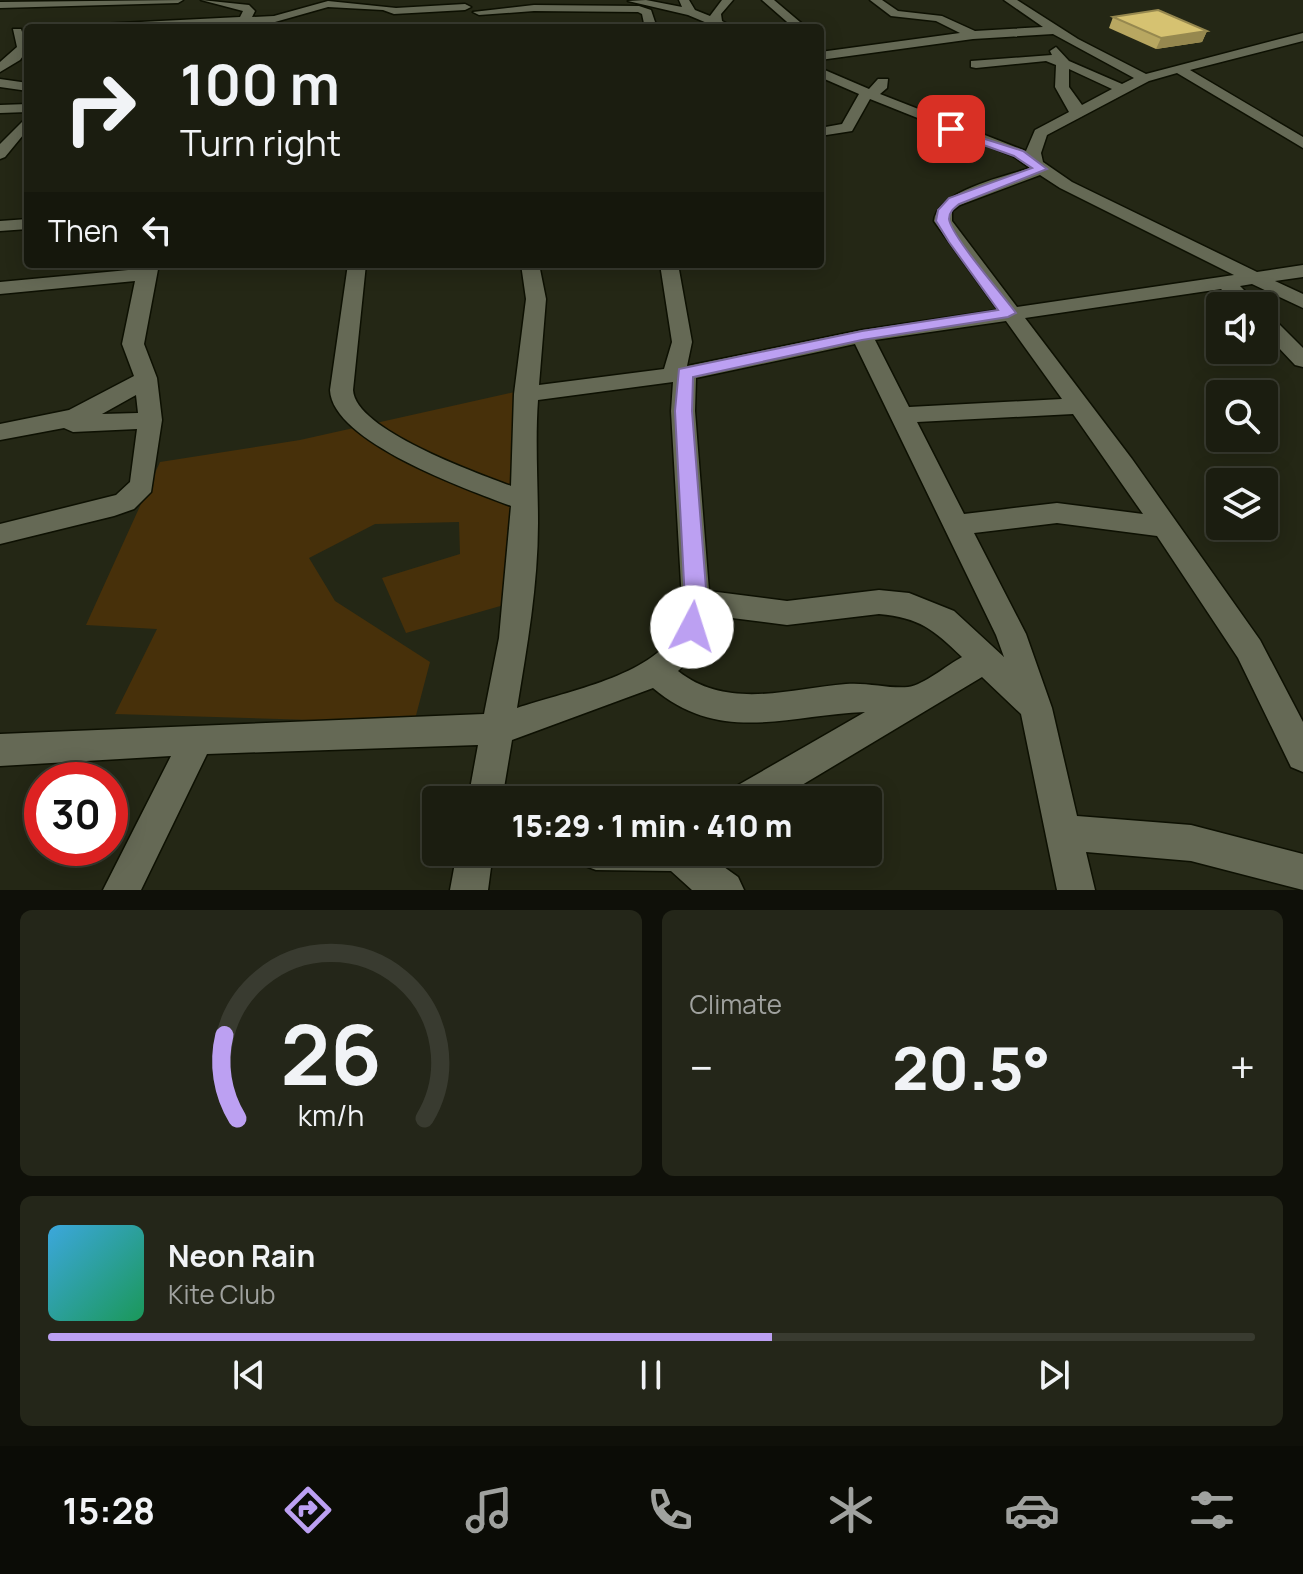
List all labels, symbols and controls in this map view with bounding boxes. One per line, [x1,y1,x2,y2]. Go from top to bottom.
text: 100 m [180,45,340,122]
icon: right [48,56,152,160]
pin [917,95,985,163]
icon: arrive [929,107,973,151]
text: Turn right [180,118,341,167]
icon: left [135,208,179,252]
text: Then [48,210,119,251]
map controls [1206,292,1278,540]
button: sound [1206,292,1278,364]
button: search [1206,380,1278,452]
button: layers [1206,468,1278,540]
position arrow [650,585,734,669]
speed limit sign: 30 [24,762,128,866]
text: 15:29 · 1 min · 410 m [512,805,792,846]
text: Climate [690,986,782,1022]
text: 26 [280,996,381,1110]
text: 20.5° [892,1026,1051,1108]
text: − [690,1037,713,1097]
text: + [1230,1037,1255,1097]
text: km/h [298,1096,364,1135]
text: Neon Rain [168,1235,315,1276]
text: Kite Club [168,1276,275,1312]
icon: previous [227,1353,271,1397]
icon: pause [629,1353,673,1397]
icon: next [1032,1353,1076,1397]
icon: directions [280,1482,336,1538]
icon: music [461,1482,517,1538]
icon: phone [642,1482,698,1538]
icon: climate [823,1482,879,1538]
icon: car [1004,1482,1060,1538]
icon: filters [1184,1482,1240,1538]
text: 15:28 [62,1486,155,1535]

